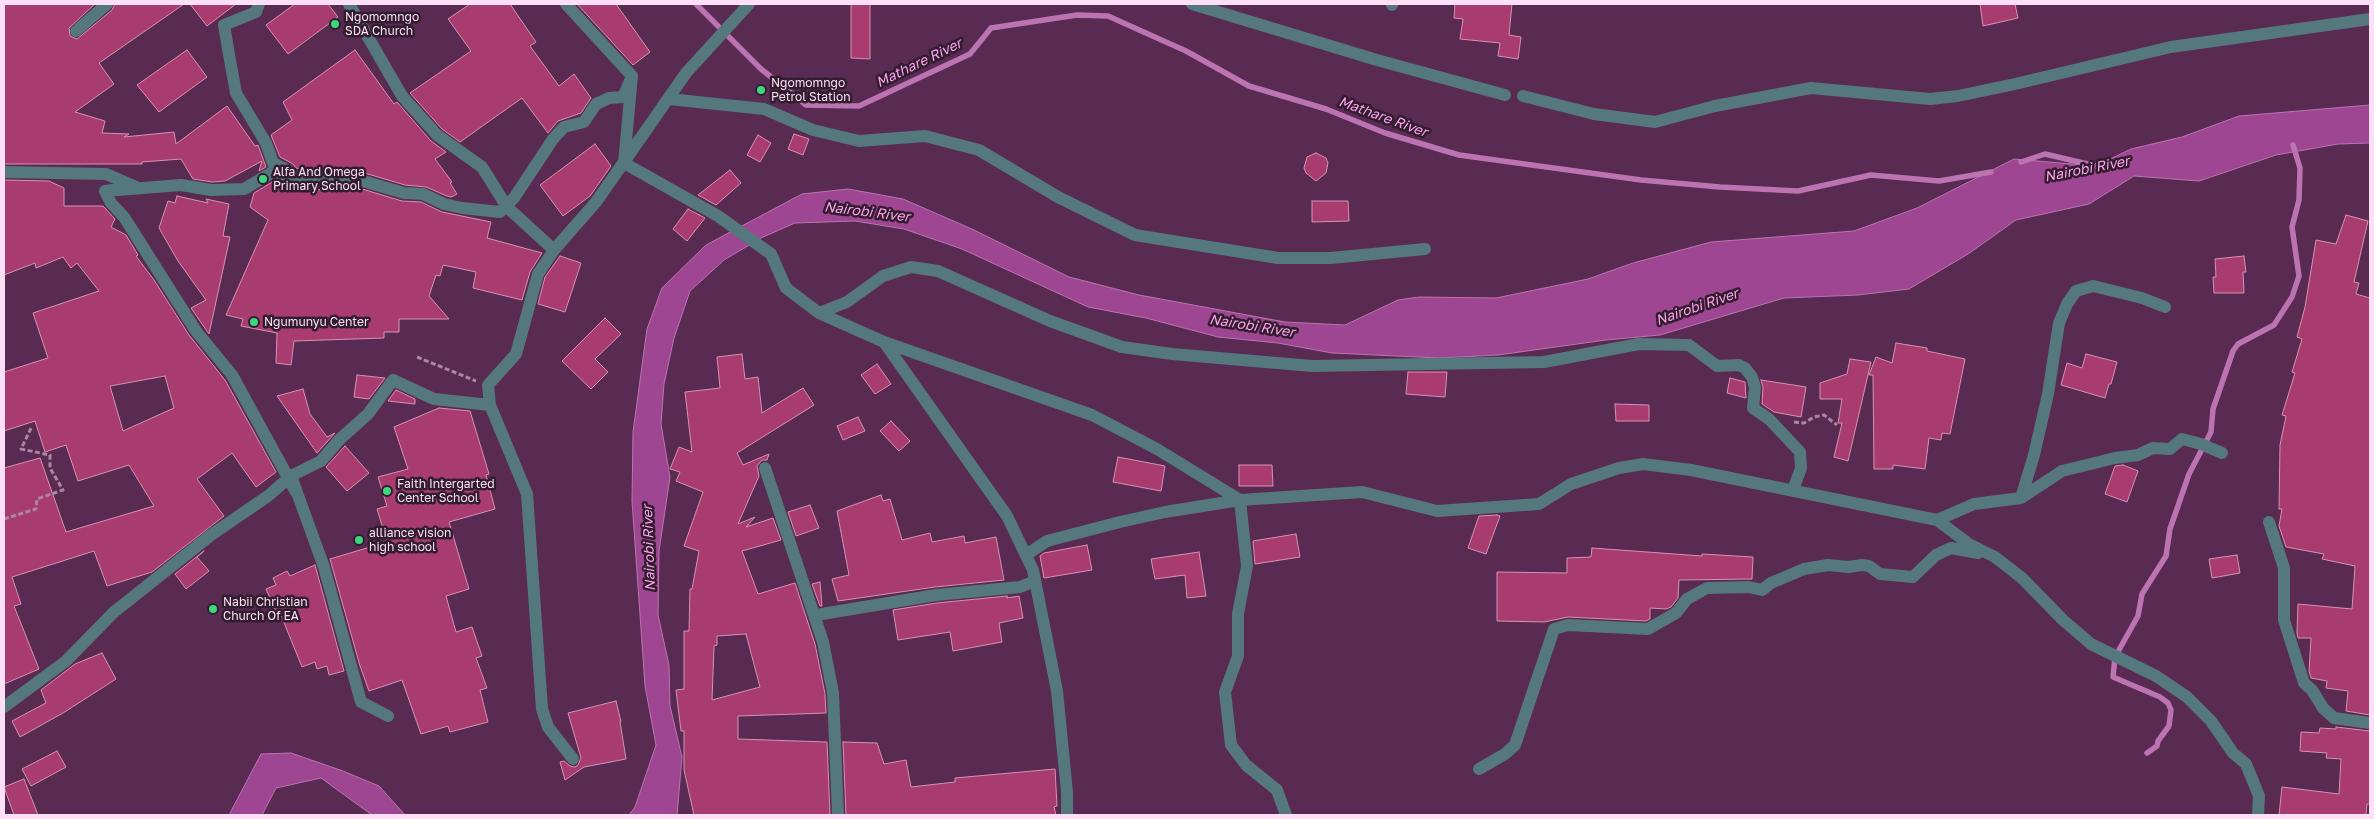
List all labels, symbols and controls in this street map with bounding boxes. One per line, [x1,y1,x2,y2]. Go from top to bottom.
place label: Ngomomngo SDA Church [345,10,419,38]
marker: Ngomomngo SDA Church [329,18,341,30]
water label: Mathare River [873,35,965,91]
place label: Ngomomngo Petrol Station [771,76,851,104]
marker: Ngomomngo Petrol Station [755,84,767,96]
water label: Mathare River [1336,93,1430,141]
water label: Nairobi River [2043,153,2131,185]
place label: Alfa And Omega Primary School [273,165,365,193]
marker: Alfa And Omega Primary School [257,173,269,185]
water label: Nairobi River [823,198,911,226]
water label: Nairobi River [1653,285,1741,329]
water label: Nairobi River [1208,311,1296,341]
place label: Ngumunyu Center [264,315,369,329]
marker: Ngumunyu Center [248,316,260,328]
place label: Faith Intergarted Center School [397,477,495,505]
marker: Faith Intergarted Center School [381,485,393,497]
water label: Nairobi River [639,505,659,591]
place label: alliance vision high school [369,526,451,554]
marker: alliance vision high school [353,534,365,546]
place label: Nabii Christian Church Of EA [223,595,308,623]
marker: Nabii Christian Church Of EA [207,603,219,615]

